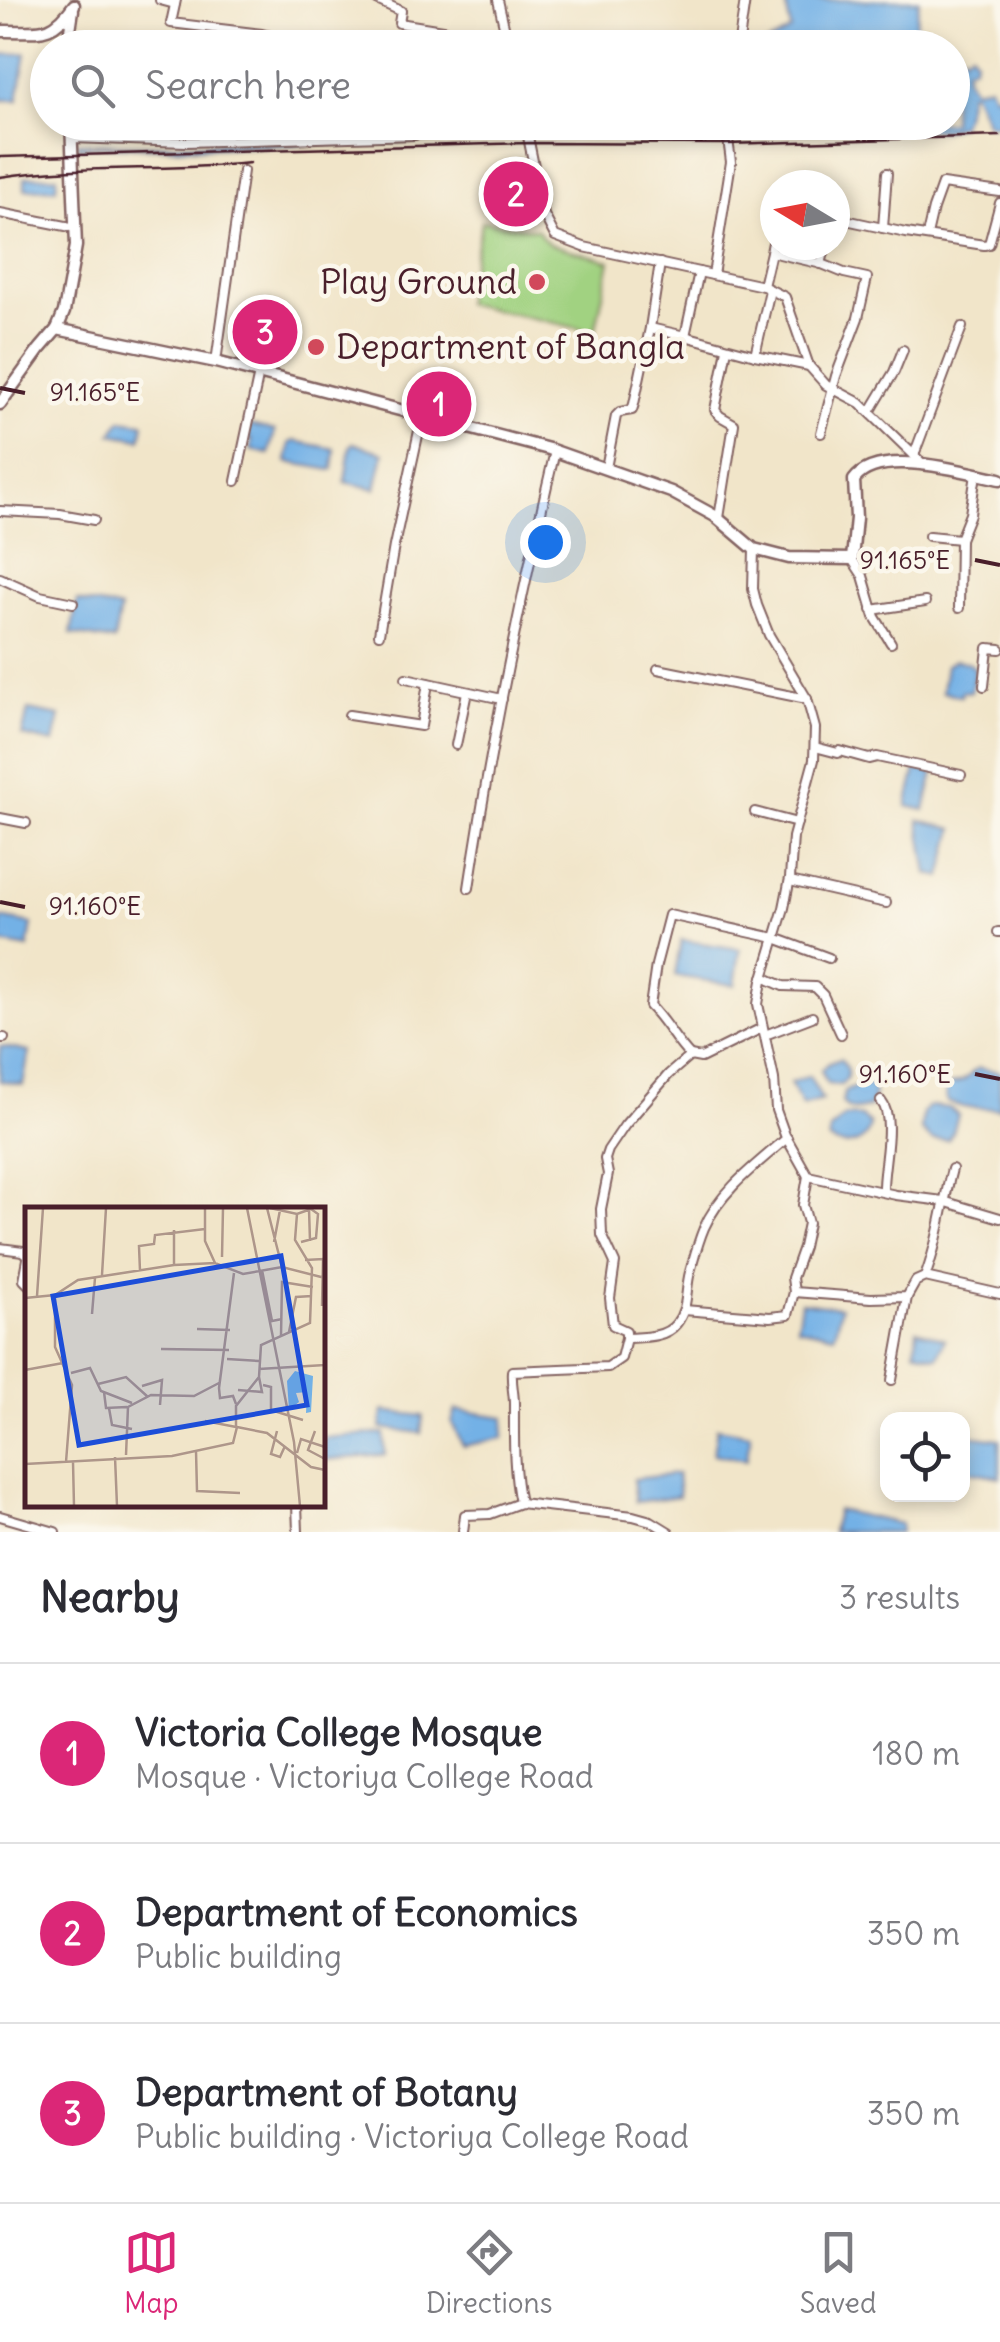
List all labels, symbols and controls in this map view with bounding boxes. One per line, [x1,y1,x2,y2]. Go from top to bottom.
search box [30,30,970,140]
icon: search [65,58,120,113]
text: Search here [145,62,351,109]
pin: 2 [484,156,548,232]
north arrow [760,170,850,260]
place label: Play Ground [320,259,517,303]
marker: Play Ground [526,271,548,293]
pin: 3 [232,294,298,370]
place label: Department of Bangla [336,324,685,368]
marker: Department of Bangla [305,336,327,358]
pin: 1 [406,366,472,442]
text: 91.165°E [50,376,140,408]
your location [520,517,571,568]
text: 91.165°E [860,544,950,576]
text: 91.160°E [49,890,141,922]
text: 91.160°E [859,1058,951,1090]
inset map [25,1207,325,1507]
map controls [880,1412,970,1502]
button: locate [880,1412,970,1502]
text: Nearby [40,1571,179,1623]
text: 3 results [839,1577,960,1618]
text: Victoria College Mosque [135,1709,542,1756]
text: 1 [66,1733,79,1774]
text: 180 m [872,1733,960,1774]
text: Mosque · Victoriya College Road [135,1756,594,1797]
text: Department of Economics [135,1889,578,1936]
text: 2 [64,1913,81,1954]
text: 350 m [867,1913,960,1954]
text: Public building [135,1936,342,1977]
text: Department of Botany [135,2069,518,2116]
text: 3 [63,2093,82,2134]
text: 350 m [867,2093,960,2134]
text: Public building · Victoriya College Road [135,2116,689,2157]
tab: Map [124,2225,179,2321]
tab: Directions [426,2225,552,2321]
tab: Saved [800,2225,876,2321]

